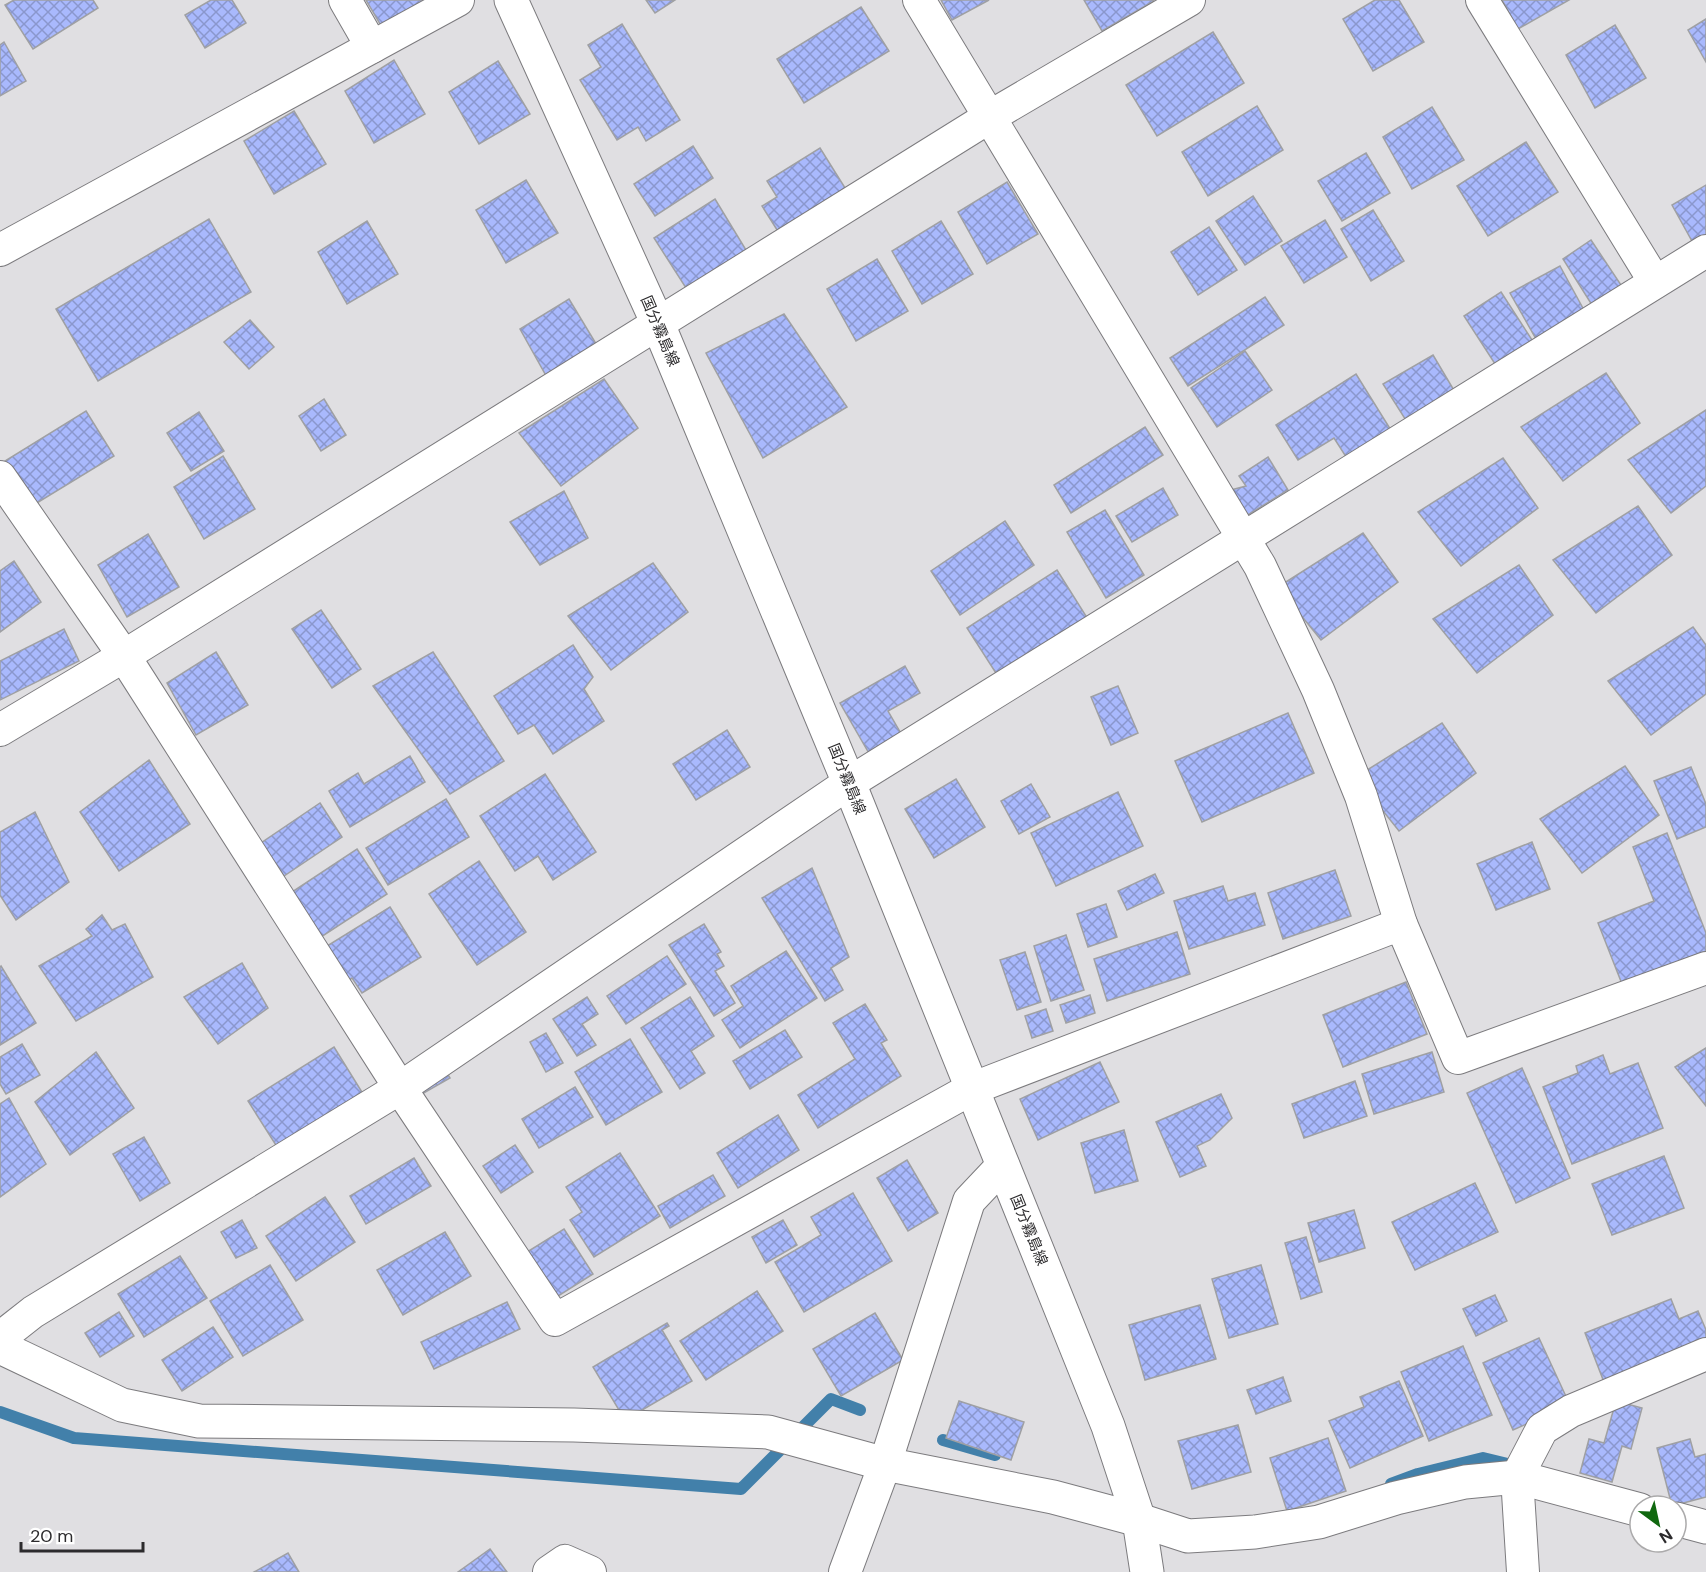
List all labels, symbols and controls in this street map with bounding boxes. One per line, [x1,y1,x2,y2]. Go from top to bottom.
street label: 国分霧島線 [636,293,684,369]
street label: 国分霧島線 [824,740,870,818]
street label: 国分霧島線 [1006,1191,1052,1269]
north arrow [1628,1494,1688,1554]
scale bar [21,1515,142,1553]
text: 20 m [30,1524,73,1548]
text: N [1655,1524,1677,1548]

